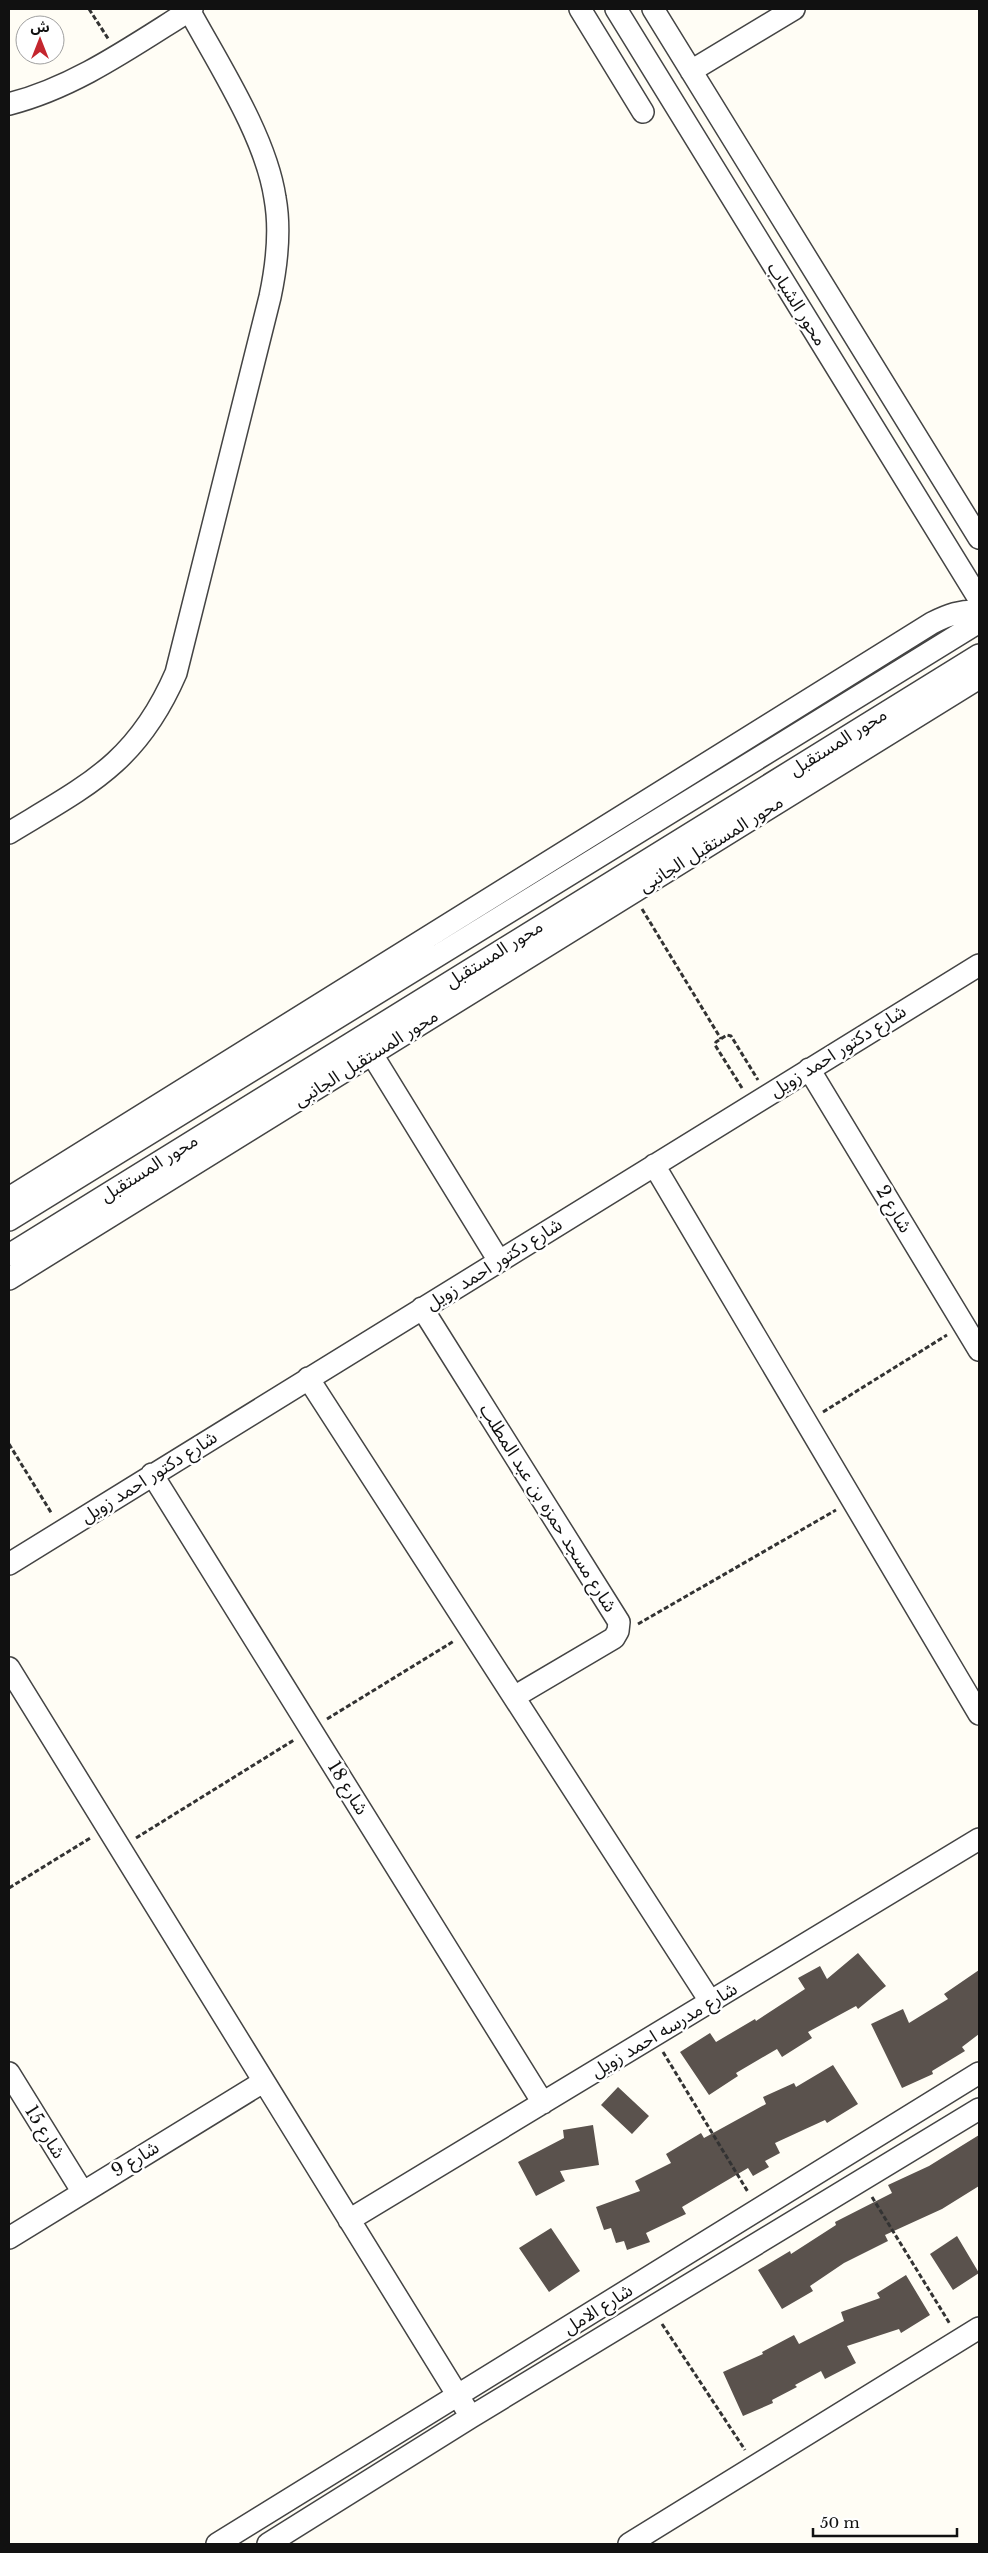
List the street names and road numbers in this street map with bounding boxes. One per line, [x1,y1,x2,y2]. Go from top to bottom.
street label: محور الشباب [763,258,831,350]
street label: محور المستقبل [785,703,891,781]
street label: محور المستقبل الجانبى [635,791,787,897]
street label: محور المستقبل [441,915,547,993]
street label: شارع دكتور احمد زويل [766,1000,912,1104]
street label: محور المستقبل الجانبى [290,1005,442,1111]
street label: محور المستقبل [96,1129,202,1207]
street label: شارع 2 [869,1181,917,1238]
street label: شارع دكتور احمد زويل [422,1213,568,1317]
street label: شارع مسجد حمزه بن عبد المطلب [472,1400,621,1618]
street label: شارع دكتور احمد زويل [77,1426,223,1530]
street label: شارع 18 [320,1757,373,1821]
street label: شارع مدرسه احمد زويل [587,1978,743,2085]
street label: شارع 15 [18,2101,70,2164]
street label: شارع 9 [107,2136,164,2184]
street label: شارع الامل [559,2279,638,2341]

